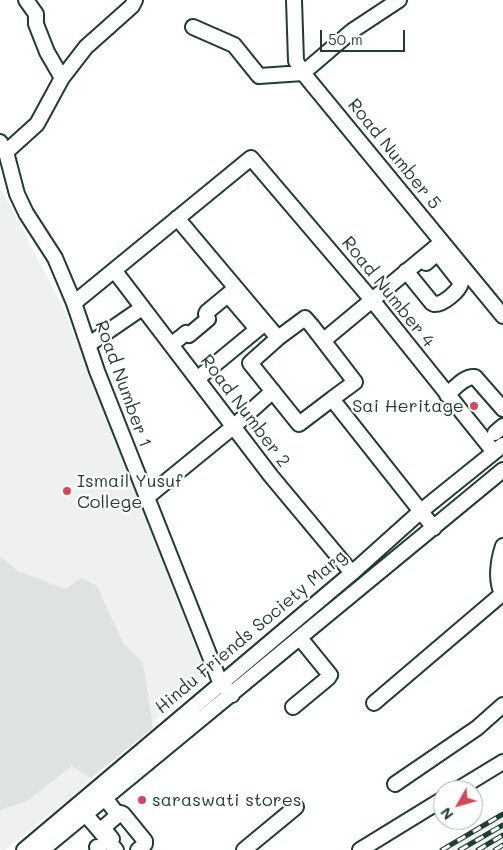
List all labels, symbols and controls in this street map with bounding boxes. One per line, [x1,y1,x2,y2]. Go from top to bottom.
scale bar [323,20,408,52]
text: 50 m [328,29,363,49]
street label: Road Number 5 [343,94,445,214]
street label: Road Number 4 [337,232,439,352]
street label: Road Number 1 [90,318,156,450]
street label: Road Number 2 [196,350,294,472]
place label: Sai Heritage [352,395,464,417]
marker: Sai Heritage [468,400,480,412]
place label: Ismail Yusuf College [77,470,182,512]
marker: Ismail Yusuf College [61,485,73,497]
street label: Hindu Friends Society Marg [151,546,351,718]
north arrow [433,780,483,830]
place label: saraswati stores [152,789,302,811]
marker: saraswati stores [136,794,148,806]
text: N [436,804,457,824]

